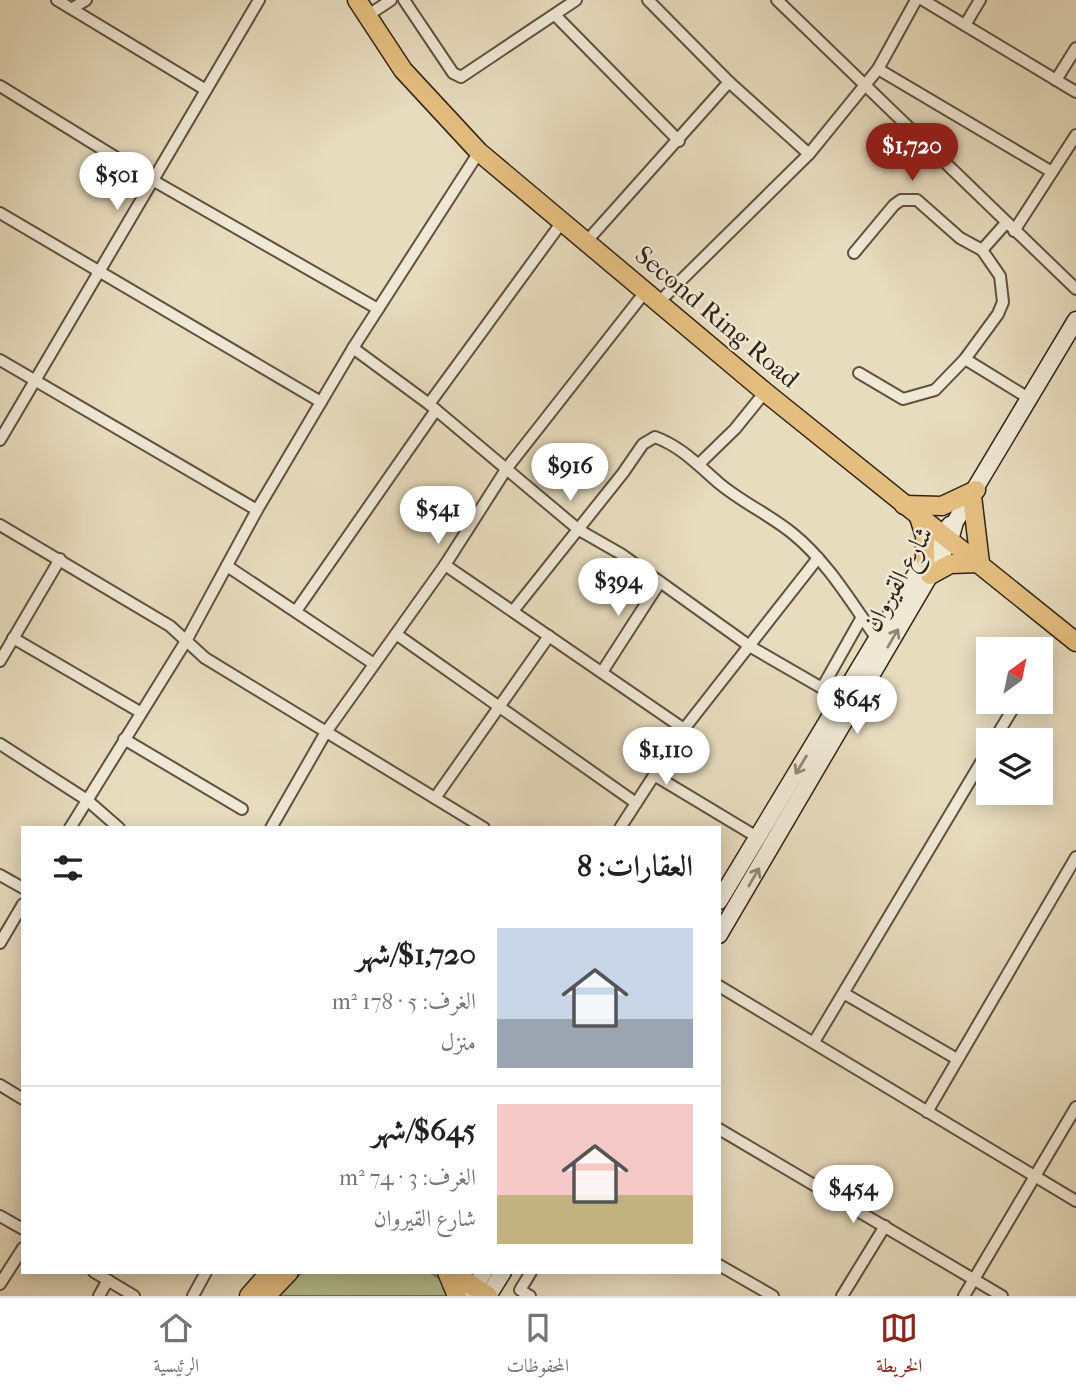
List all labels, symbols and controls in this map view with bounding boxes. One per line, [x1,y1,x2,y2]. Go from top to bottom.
pin: $1,720 [855,124,969,183]
text: $1,720 [882,132,942,159]
pin: $501 [76,152,158,212]
text: $501 [95,161,139,188]
street label: Second Ring Road [629,239,806,395]
pin: $916 [529,444,611,503]
text: $916 [547,452,593,479]
pin: $541 [397,486,479,546]
text: $541 [416,495,460,522]
street label: شارع القيروان [856,521,945,640]
pin: $394 [577,558,659,618]
text: $394 [594,567,642,594]
one-way arrow [887,628,901,648]
north arrow [976,637,1054,714]
map controls [976,637,1053,805]
pin: $645 [816,676,898,736]
text: $645 [833,685,881,712]
pin: $1,110 [609,728,723,787]
button: layers [976,728,1053,805]
text: $1,110 [639,736,693,763]
one-way arrow [793,755,807,775]
icon: filters [49,849,87,887]
text: العقارات: 8 [577,849,693,884]
one-way arrow [747,867,761,887]
text: $1,720/شهر [356,937,476,972]
icon: home [553,956,637,1040]
text: الغرف: 5 · 178 m² [332,988,476,1015]
text: منزل [441,1029,476,1056]
text: $645/شهر [372,1113,476,1148]
icon: home [553,1132,637,1216]
text: الغرف: 3 · 74 m² [339,1164,476,1191]
pin: $454 [812,1166,894,1225]
text: $454 [828,1174,878,1201]
text: شارع القيروان [373,1205,476,1232]
tab: الرئيسية [154,1309,199,1384]
tab: المحفوظات [506,1309,569,1384]
tab: الخريطة [876,1309,922,1384]

